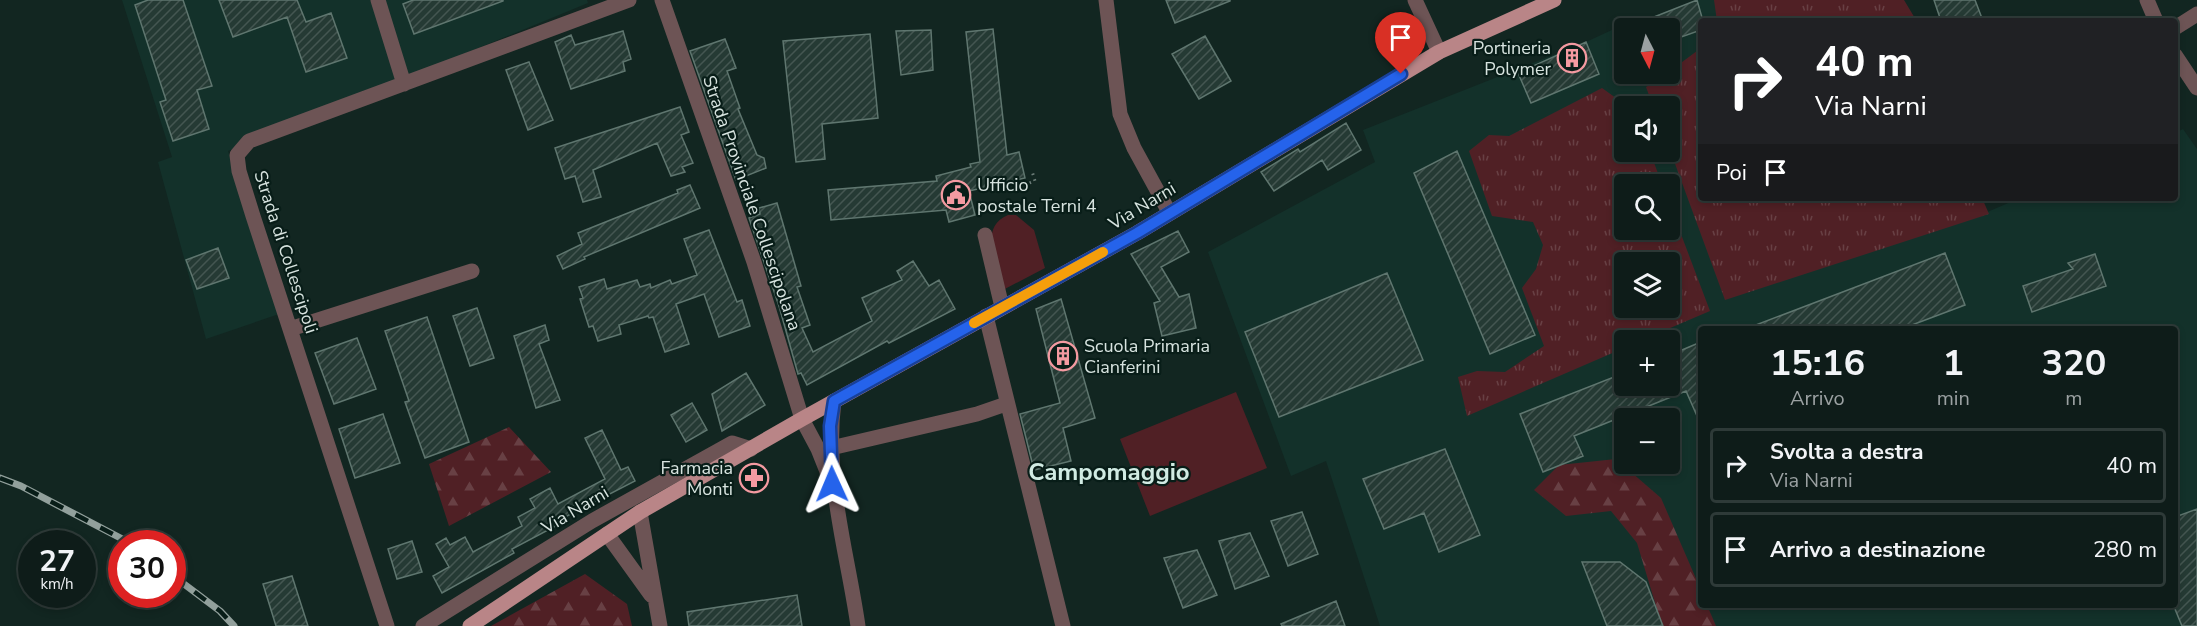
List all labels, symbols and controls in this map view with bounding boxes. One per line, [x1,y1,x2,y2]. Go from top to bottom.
pin [1375,12,1426,74]
north arrow [1614,18,1680,84]
map controls [1614,18,1680,474]
icon: arrive [1384,21,1417,54]
text: 40 m [1815,34,1914,91]
place label: Portineria Polymer [1473,36,1552,81]
building icon: Portineria Polymer [1556,42,1588,74]
icon: right [1716,42,1794,120]
street label: Strada Provinciale Collescipolana [697,72,807,334]
text: Via Narni [1815,88,1927,125]
button: sound [1614,96,1680,162]
icon: arrive [1759,156,1792,189]
text: Poi [1716,158,1747,188]
street label: Strada di Collescipoli [248,167,324,337]
place label: Ufficio postale Terni 4 [977,173,1097,218]
button: search [1614,174,1680,240]
street label: Via Narni [1103,177,1180,236]
public building icon: Ufficio postale Terni 4 [940,179,972,211]
button: layers [1614,252,1680,318]
button: + [1614,330,1680,396]
place label: Scuola Primaria Cianferini [1084,334,1210,379]
text: 15:16 [1770,339,1865,388]
text: 1 [1942,339,1964,388]
text: 320 [2041,339,2106,388]
building icon: Scuola Primaria Cianferini [1047,340,1079,372]
text: Arrivo [1790,385,1845,412]
text: min [1937,385,1970,412]
text: m [2065,385,2082,412]
button: − [1614,408,1680,474]
text: Svolta a destra [1770,437,1924,467]
icon: right [1719,449,1752,482]
text: 40 m [2106,451,2157,481]
position arrow [800,452,864,516]
place label: Farmacia Monti [661,456,733,501]
district label: Campomaggio [1028,456,1190,488]
pharmacy icon: Farmacia Monti [738,462,770,494]
text: Via Narni [1770,467,1853,494]
street label: Via Narni [536,481,613,540]
speed limit sign: 30 [108,530,186,608]
icon: arrive [1719,533,1752,566]
text: Arrivo a destinazione [1770,535,1985,565]
text: 280 m [2093,535,2157,565]
text: 27 [39,541,75,582]
text: km/h [40,574,74,594]

